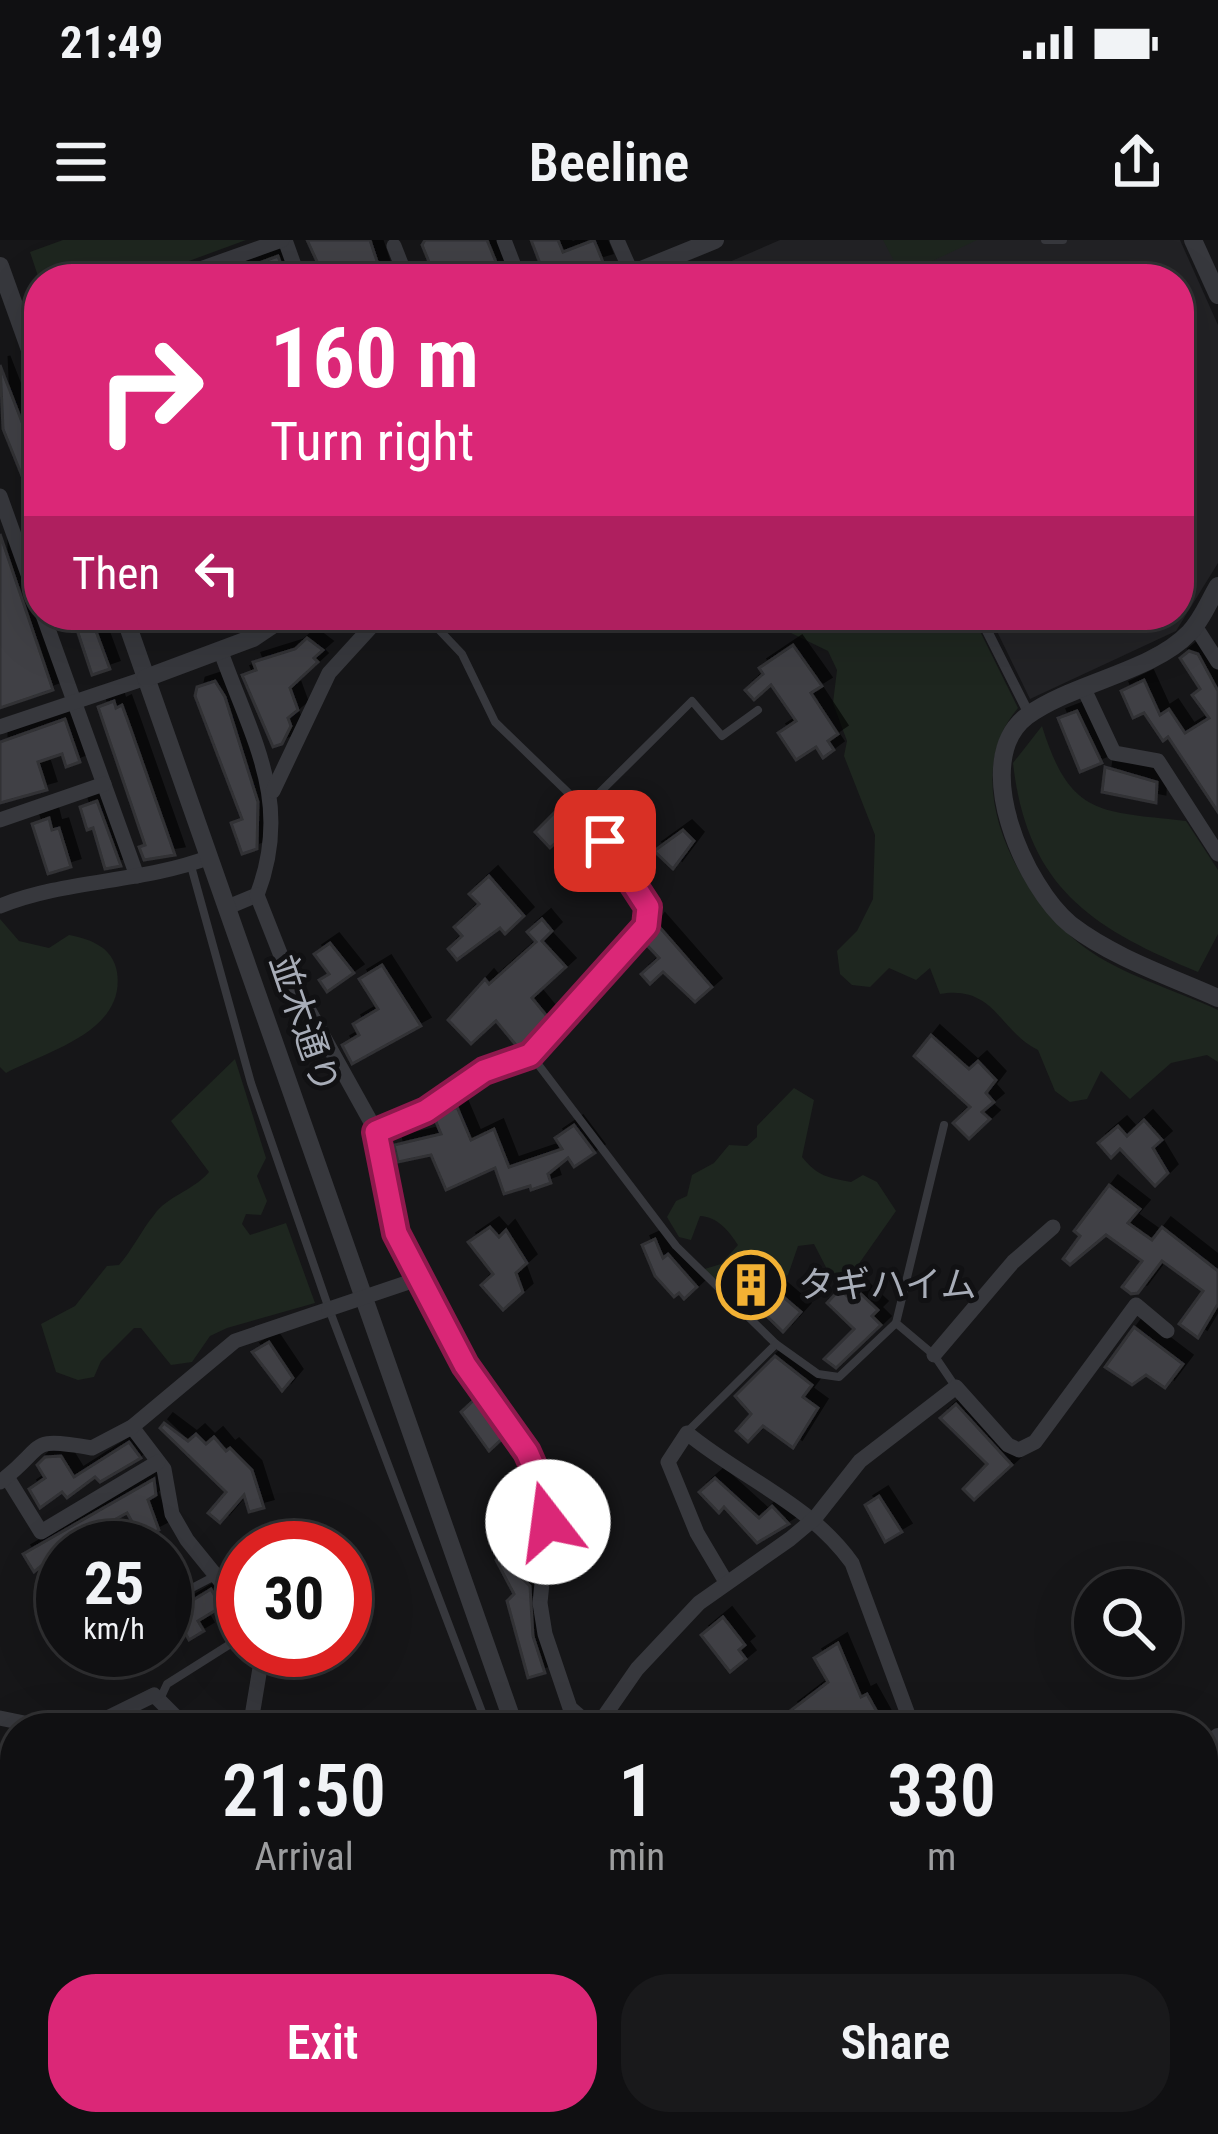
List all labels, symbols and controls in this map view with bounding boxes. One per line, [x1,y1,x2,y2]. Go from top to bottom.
text: 21:49 [60,16,163,69]
icon: menu [48,129,114,195]
icon: share [1104,129,1170,195]
text: Beeline [529,131,689,194]
text: 160 m [270,309,479,408]
icon: right [72,312,228,468]
text: Turn right [270,410,474,473]
icon: left [184,540,250,606]
text: Then [72,547,160,600]
pin [554,790,656,892]
icon: arrive [572,808,638,874]
street label: 並木通り [261,949,347,1099]
building icon: タギハイム [716,1250,786,1320]
place label: タギハイム [798,1264,977,1306]
position arrow [485,1459,611,1585]
speed limit sign: 30 [216,1521,372,1677]
text: 25 [84,1548,144,1619]
map controls [1074,1569,1182,1677]
button: search [1074,1569,1182,1677]
text: km/h [83,1611,145,1646]
text: 21:50 [222,1749,386,1834]
text: 1 [619,1749,655,1834]
text: 330 [887,1749,996,1834]
text: Arrival [254,1834,354,1880]
text: min [608,1834,665,1880]
text: m [927,1834,956,1880]
button: Exit [48,1974,597,2112]
button: Share [621,1974,1170,2112]

